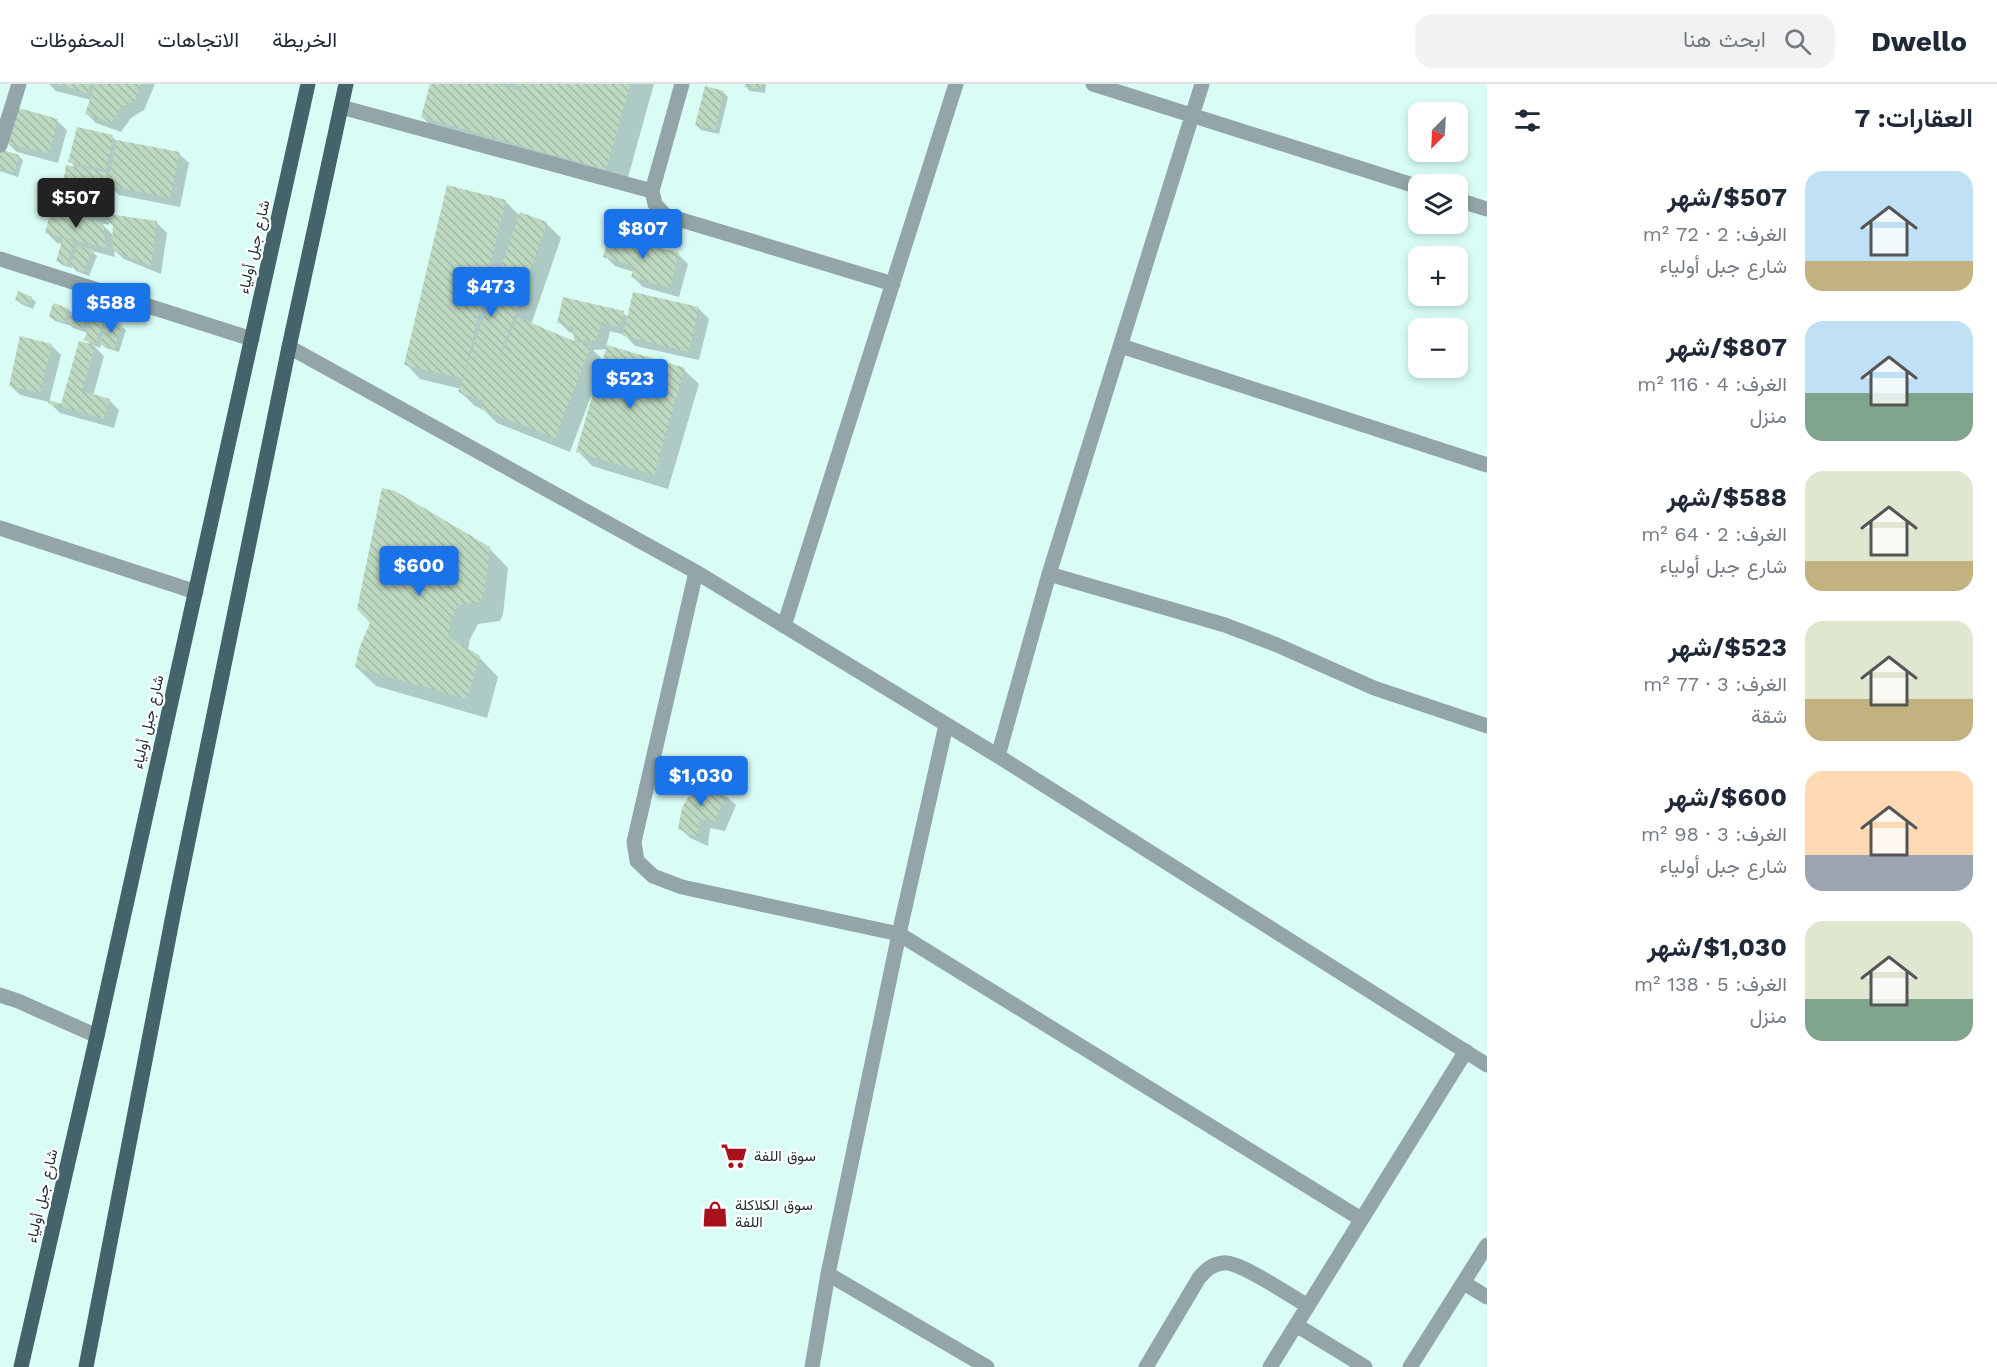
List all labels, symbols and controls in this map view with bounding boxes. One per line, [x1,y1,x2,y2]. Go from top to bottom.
search box [1415,14,1835,68]
icon: search [1781,25,1814,58]
text: Dwello [1871,25,1967,58]
text: المحفوظات [30,27,125,52]
text: الاتجاهات [158,27,239,52]
text: الخريطة [272,27,337,52]
text: ابحث هنا [1683,27,1766,52]
north arrow [1408,102,1468,162]
map controls [1408,102,1468,378]
text: العقارات: 7 [1854,103,1973,133]
icon: filters [1511,104,1544,137]
button: layers [1408,174,1468,234]
pin: $507 [40,178,112,229]
text: $507/شهر [1667,182,1787,212]
text: $507 [52,185,101,209]
icon: home [1853,195,1925,267]
street label: شارع جبل أولياء [234,198,276,296]
pin: $807 [607,209,679,260]
text: $807 [618,216,668,240]
text: الغرف: 2 · 72 m² [1643,222,1787,246]
button: + [1408,246,1468,306]
text: شارع جبل أولياء [1660,254,1787,278]
pin: $473 [455,267,527,318]
text: $473 [467,274,515,298]
pin: $588 [75,283,147,334]
text: $588 [86,290,136,314]
button: − [1408,318,1468,378]
text: $807/شهر [1666,332,1787,362]
icon: home [1853,345,1925,417]
pin: $523 [594,359,666,410]
text: $523 [606,366,654,390]
text: الغرف: 4 · 116 m² [1637,372,1787,396]
text: منزل [1750,404,1787,428]
text: $588/شهر [1666,482,1787,512]
icon: home [1853,495,1925,567]
text: الغرف: 2 · 64 m² [1641,522,1787,546]
pin: $600 [383,546,455,597]
text: $600 [394,553,444,577]
text: شارع جبل أولياء [1660,554,1787,578]
text: $523/شهر [1668,632,1787,662]
icon: home [1853,645,1925,717]
text: الغرف: 3 · 77 m² [1643,672,1787,696]
street label: شارع جبل أولياء [128,673,170,771]
text: شقة [1751,704,1787,728]
pin: $1,030 [652,756,750,807]
text: $1,030 [669,763,733,787]
text: $600/شهر [1665,782,1787,812]
icon: home [1853,795,1925,867]
text: الغرف: 3 · 98 m² [1641,822,1787,846]
text: شارع جبل أولياء [1660,854,1787,878]
text: $1,030/شهر [1647,932,1787,962]
icon: home [1853,945,1925,1017]
text: الغرف: 5 · 138 m² [1634,972,1787,996]
text: منزل [1750,1004,1787,1028]
supermarket icon: سوق اللفة [719,1141,749,1171]
street label: شارع جبل أولياء [22,1147,64,1245]
place label: سوق اللفة [754,1147,816,1165]
place label: سوق الكلاكلة اللفة [735,1196,813,1231]
shop icon: سوق الكلاكلة اللفة [700,1199,730,1229]

